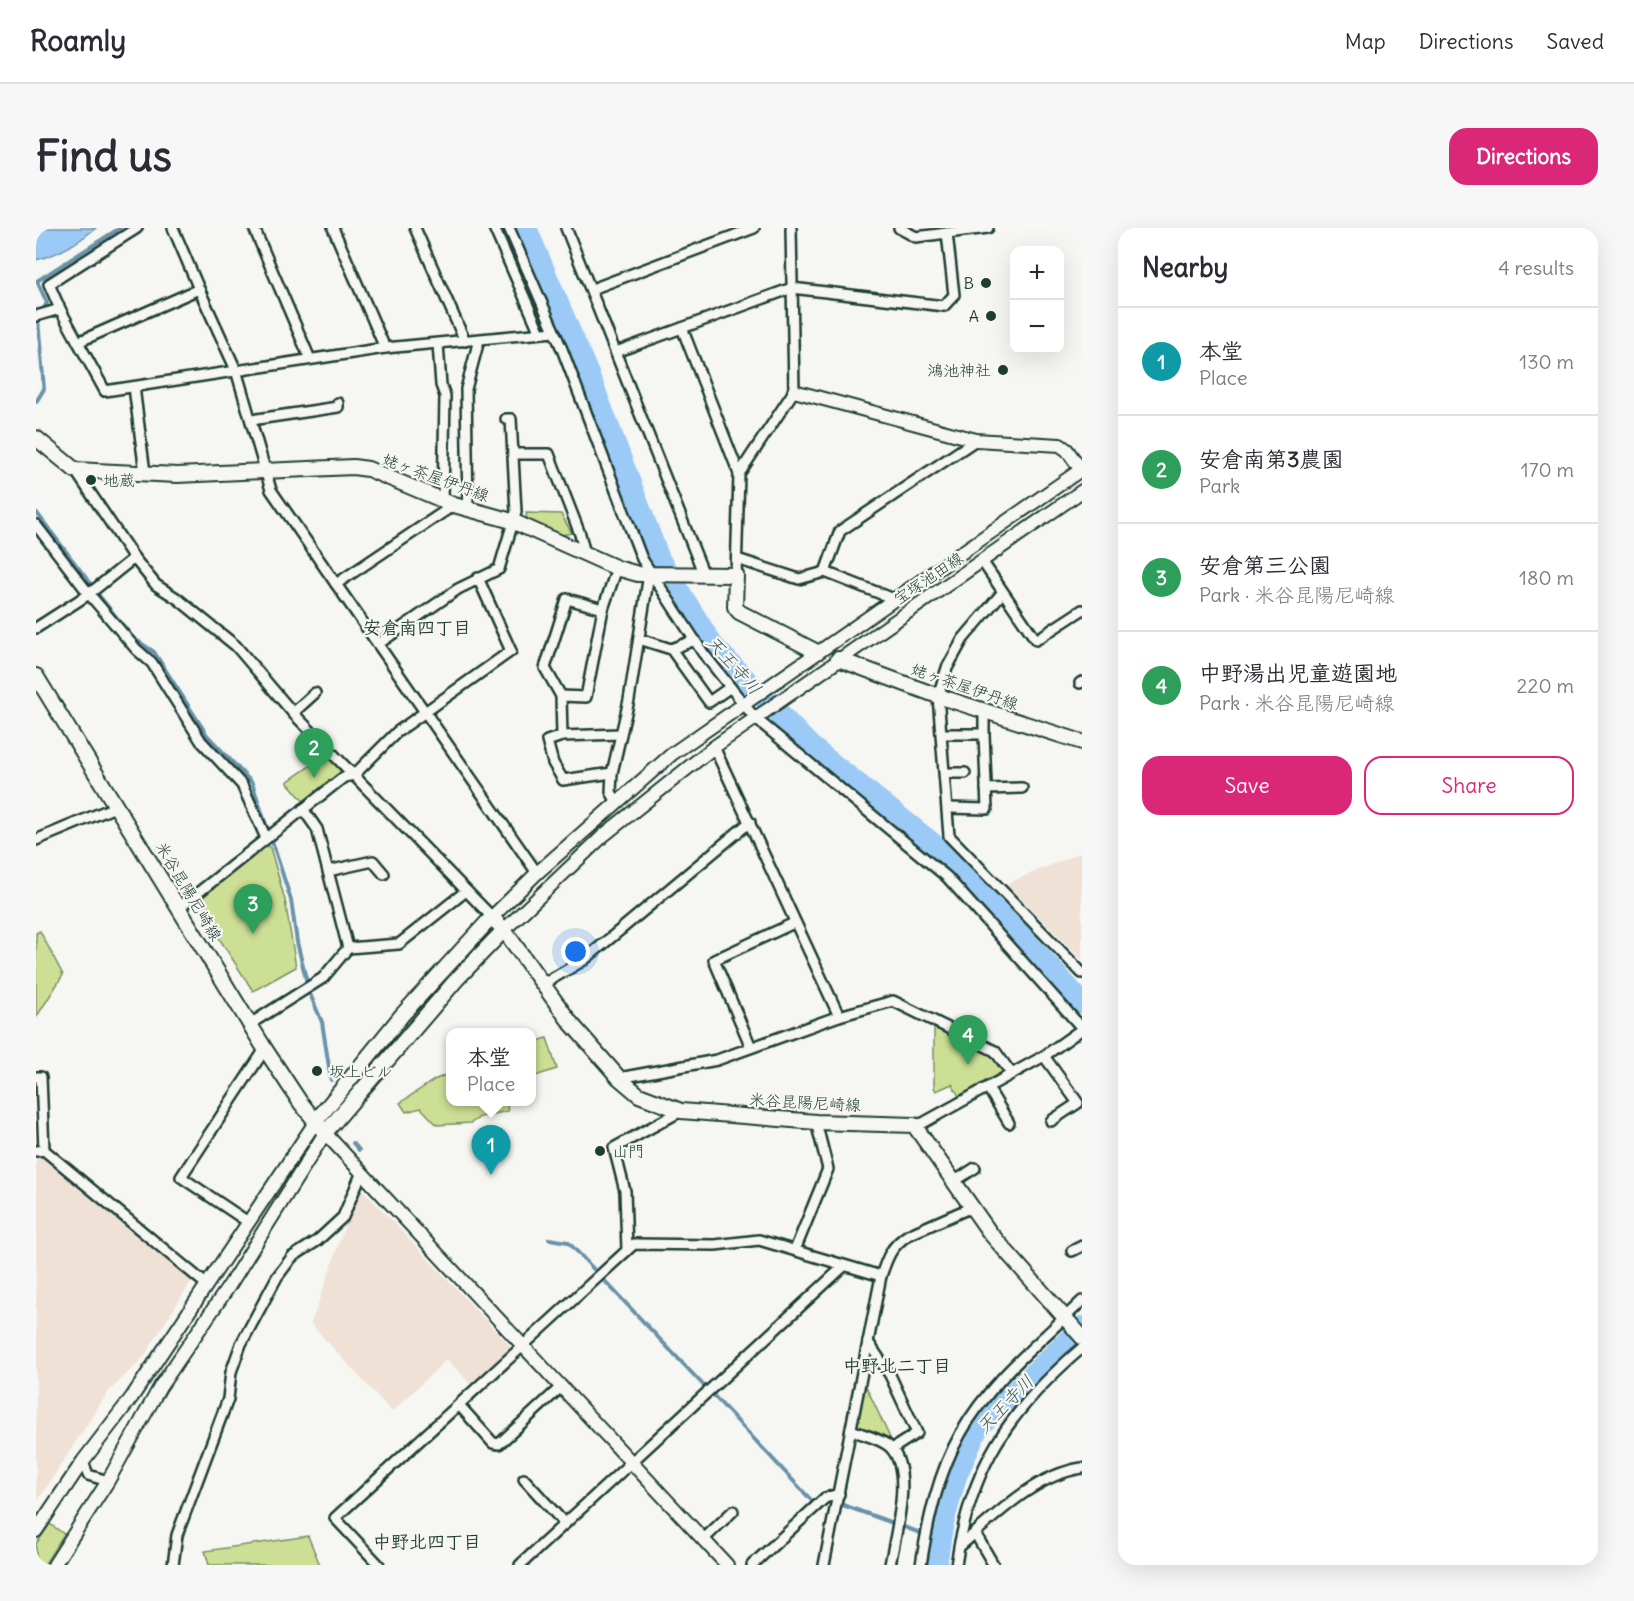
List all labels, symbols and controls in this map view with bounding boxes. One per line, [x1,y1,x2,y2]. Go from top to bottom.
text: Roamly [30,23,126,59]
text: Map [1345,28,1386,55]
text: Directions [1419,28,1513,55]
text: Saved [1546,28,1604,55]
button: Directions [1449,128,1598,185]
text: Find us [36,130,172,182]
map controls [1010,246,1064,354]
button: + [1010,246,1064,300]
text: Nearby [1142,251,1228,284]
text: 4 results [1498,255,1574,280]
place label: B [964,273,974,293]
marker: B [979,276,993,290]
button: − [1010,300,1064,354]
place label: A [969,306,979,326]
marker: A [984,309,998,323]
text: 本堂 [1199,337,1243,365]
text: 1 [1158,349,1165,374]
text: 130 m [1519,349,1574,374]
place label: 鴻池神社 [927,360,991,380]
marker: 鴻池神社 [996,363,1010,377]
text: Place [1199,365,1247,390]
text: 安倉南第3農園 [1199,445,1344,473]
street label: 姥ヶ茶屋伊丹線 [380,448,492,506]
text: 2 [1156,457,1167,482]
text: 170 m [1521,457,1574,482]
place label: 地蔵 [103,470,135,490]
marker: 地蔵 [84,473,98,487]
text: Park [1199,473,1240,498]
street label: 宝塚池田線 [889,547,967,609]
text: 安倉第三公園 [1199,551,1331,579]
text: 3 [1156,565,1167,590]
text: 180 m [1519,565,1574,590]
text: Park · 米谷昆陽尼崎線 [1199,582,1394,607]
district label: 安倉南四丁目 [363,616,471,639]
water label: 天王寺川 [701,631,767,699]
street label: 姥ヶ茶屋伊丹線 [909,658,1021,714]
text: 中野湯出児童遊園地 [1199,659,1397,687]
text: 4 [1156,673,1167,698]
text: 220 m [1517,673,1574,698]
text: Park · 米谷昆陽尼崎線 [1199,690,1394,715]
pin: 2 [294,728,334,778]
button: Save [1142,756,1352,815]
button: Share [1364,756,1574,815]
street label: 米谷昆陽尼崎線 [152,838,226,944]
pin: 3 [234,884,272,934]
your location [561,937,590,966]
pin: 4 [948,1016,988,1065]
popup [446,1028,536,1106]
text: 本堂 [467,1043,511,1071]
place label: 坂上ビル [329,1061,393,1081]
marker: 坂上ビル [310,1064,324,1078]
text: Place [467,1071,515,1096]
street label: 米谷昆陽尼崎線 [749,1089,861,1115]
pin: 1 [472,1126,510,1175]
place label: 山門 [612,1141,644,1161]
marker: 山門 [593,1144,607,1158]
district label: 中野北二丁目 [843,1354,951,1377]
water label: 天王寺川 [972,1370,1038,1438]
district label: 中野北四丁目 [373,1530,481,1553]

